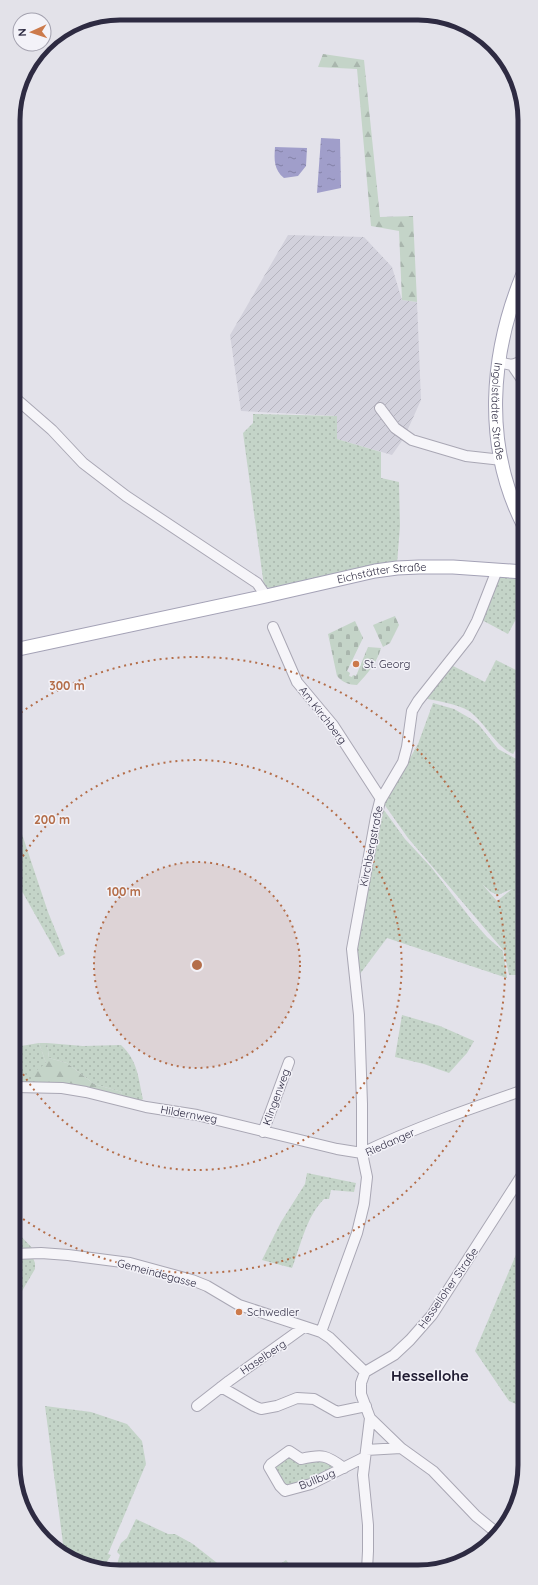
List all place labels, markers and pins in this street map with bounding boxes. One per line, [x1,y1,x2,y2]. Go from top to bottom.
place label: St. Georg [364,657,410,671]
marker: St. Georg [351,659,361,669]
centre of rings [190,958,204,972]
place label: Schwedler [247,1305,300,1319]
marker: Schwedler [234,1307,244,1317]

